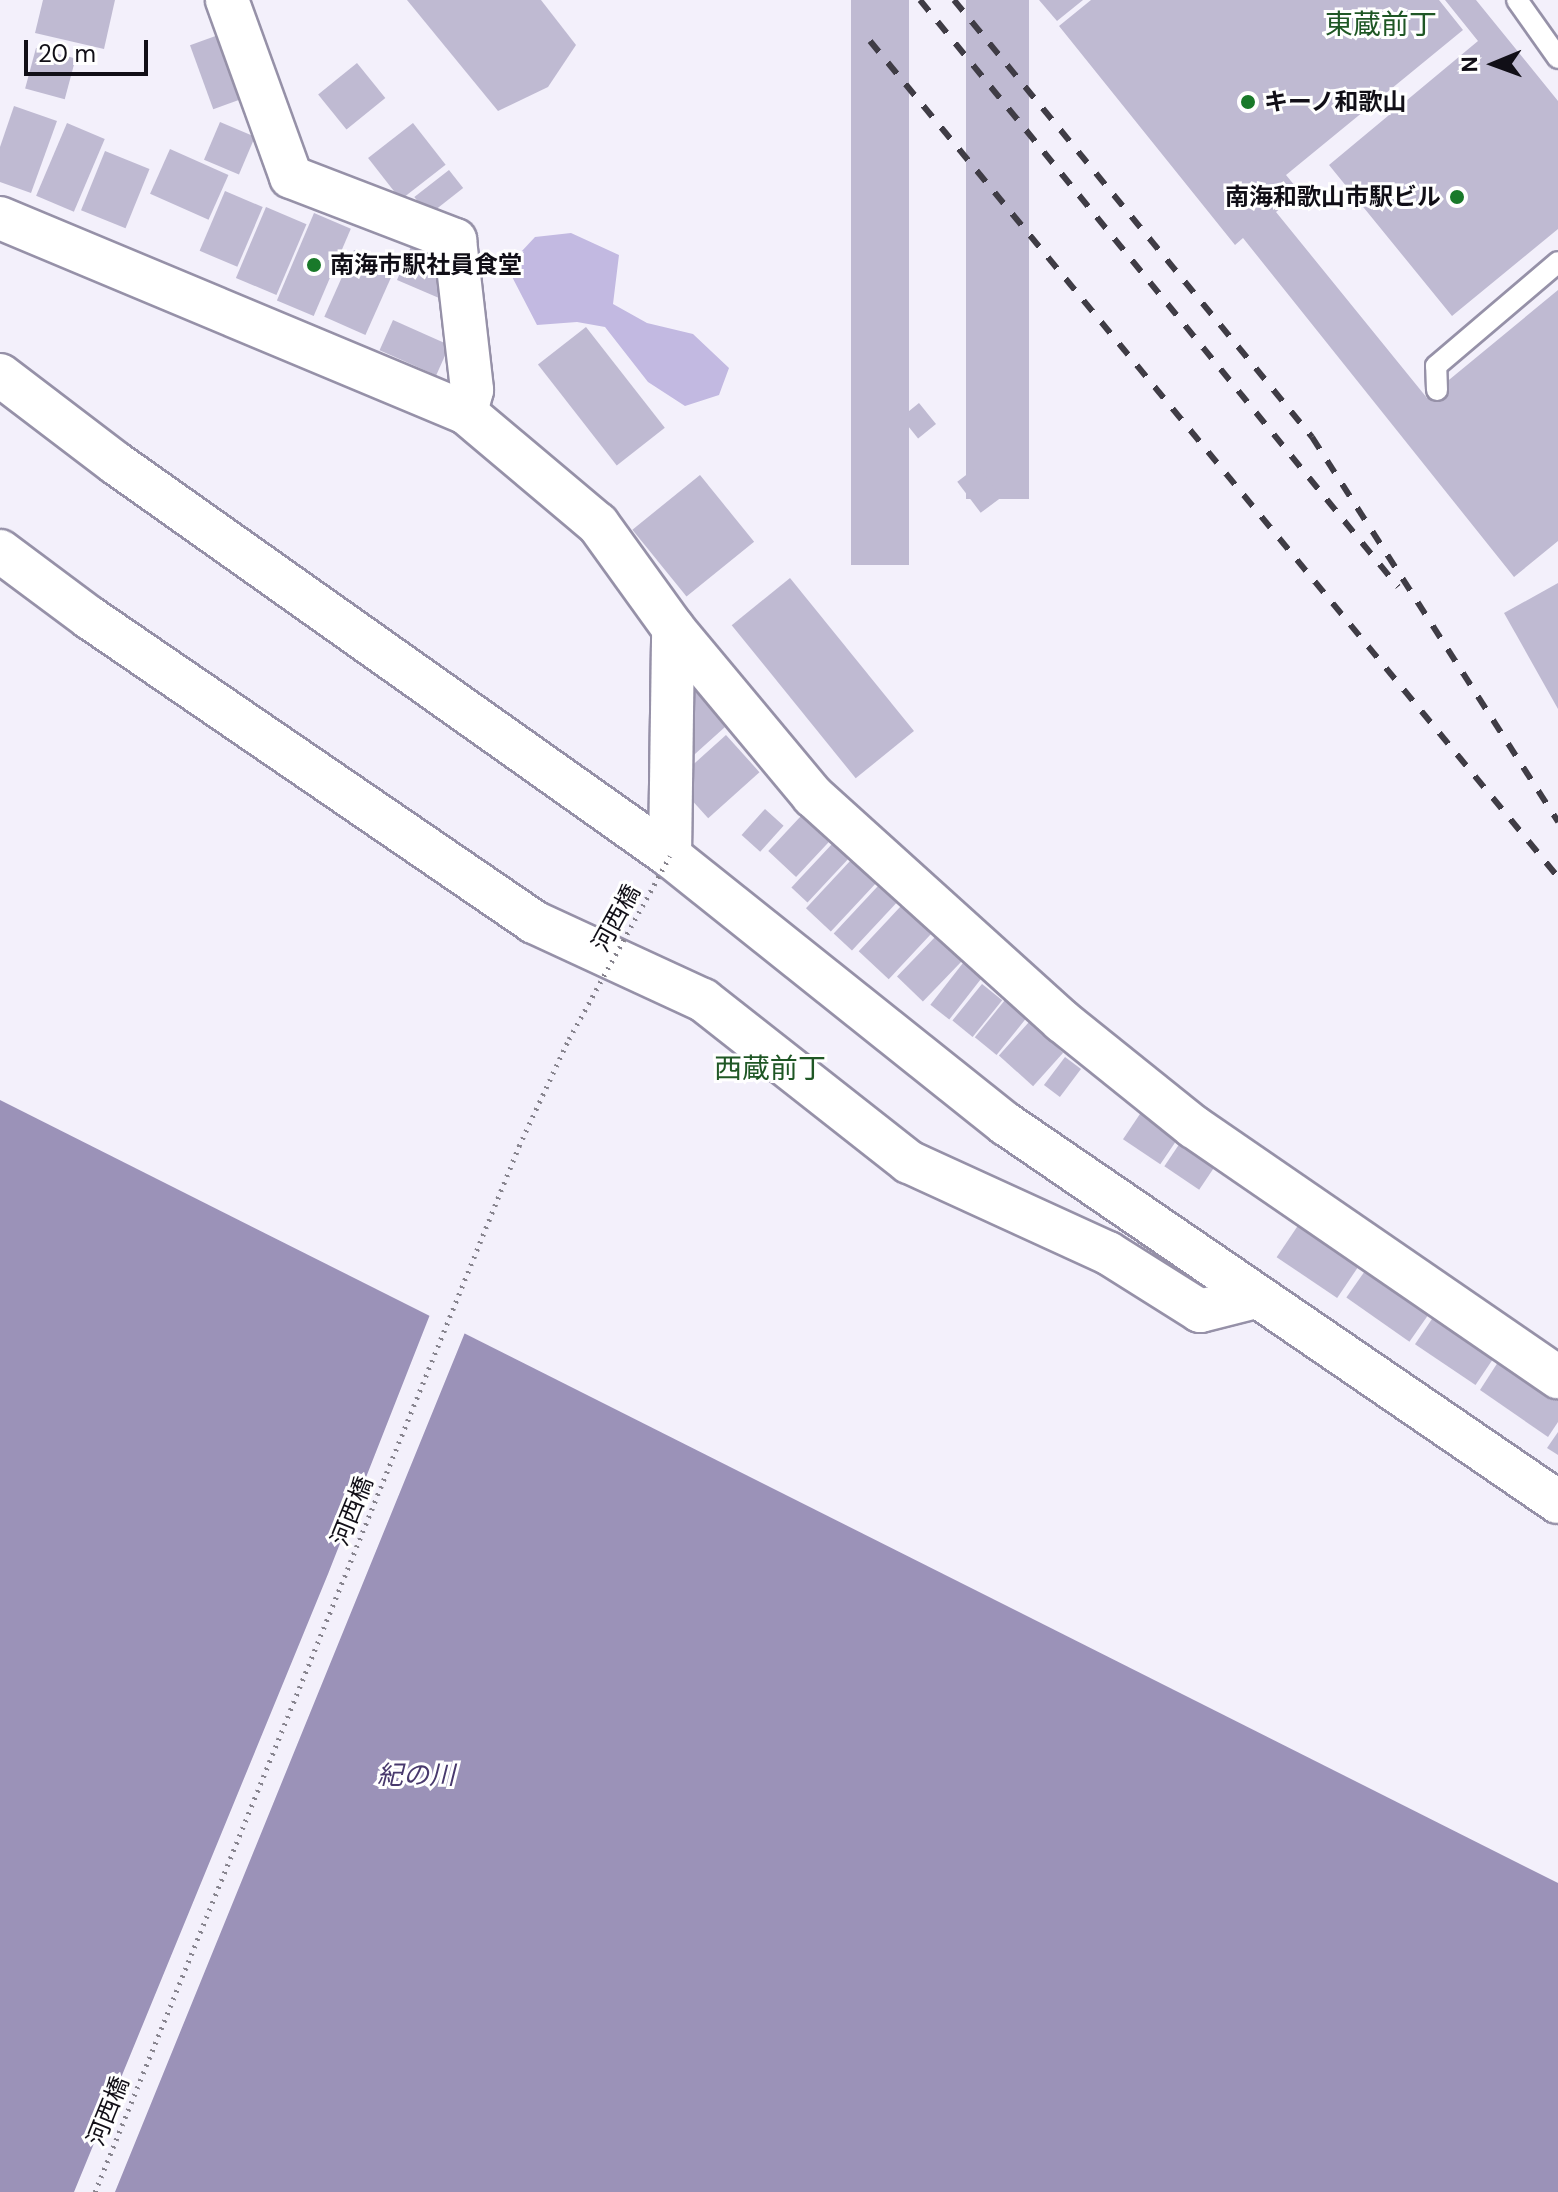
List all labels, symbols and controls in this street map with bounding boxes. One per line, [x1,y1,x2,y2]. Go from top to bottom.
district label: 東蔵前丁 [1325,8,1437,42]
scale bar [28,24,152,74]
north arrow [1454,24,1534,104]
text: 20 m [38,38,96,69]
text: N [1455,56,1484,73]
place label: キーノ和歌山 [1264,88,1408,116]
marker: キーノ和歌山 [1239,93,1257,111]
place label: 南海和歌山市駅ビル [1225,183,1441,211]
marker: 南海和歌山市駅ビル [1448,188,1466,206]
place label: 南海市駅社員食堂 [330,251,522,279]
marker: 南海市駅社員食堂 [305,256,323,274]
street label: 河西橋 [586,880,646,956]
district label: 西蔵前丁 [714,1052,826,1086]
street label: 河西橋 [325,1472,379,1550]
water label: 紀の川 [377,1760,455,1792]
street label: 河西橋 [81,2072,135,2150]

